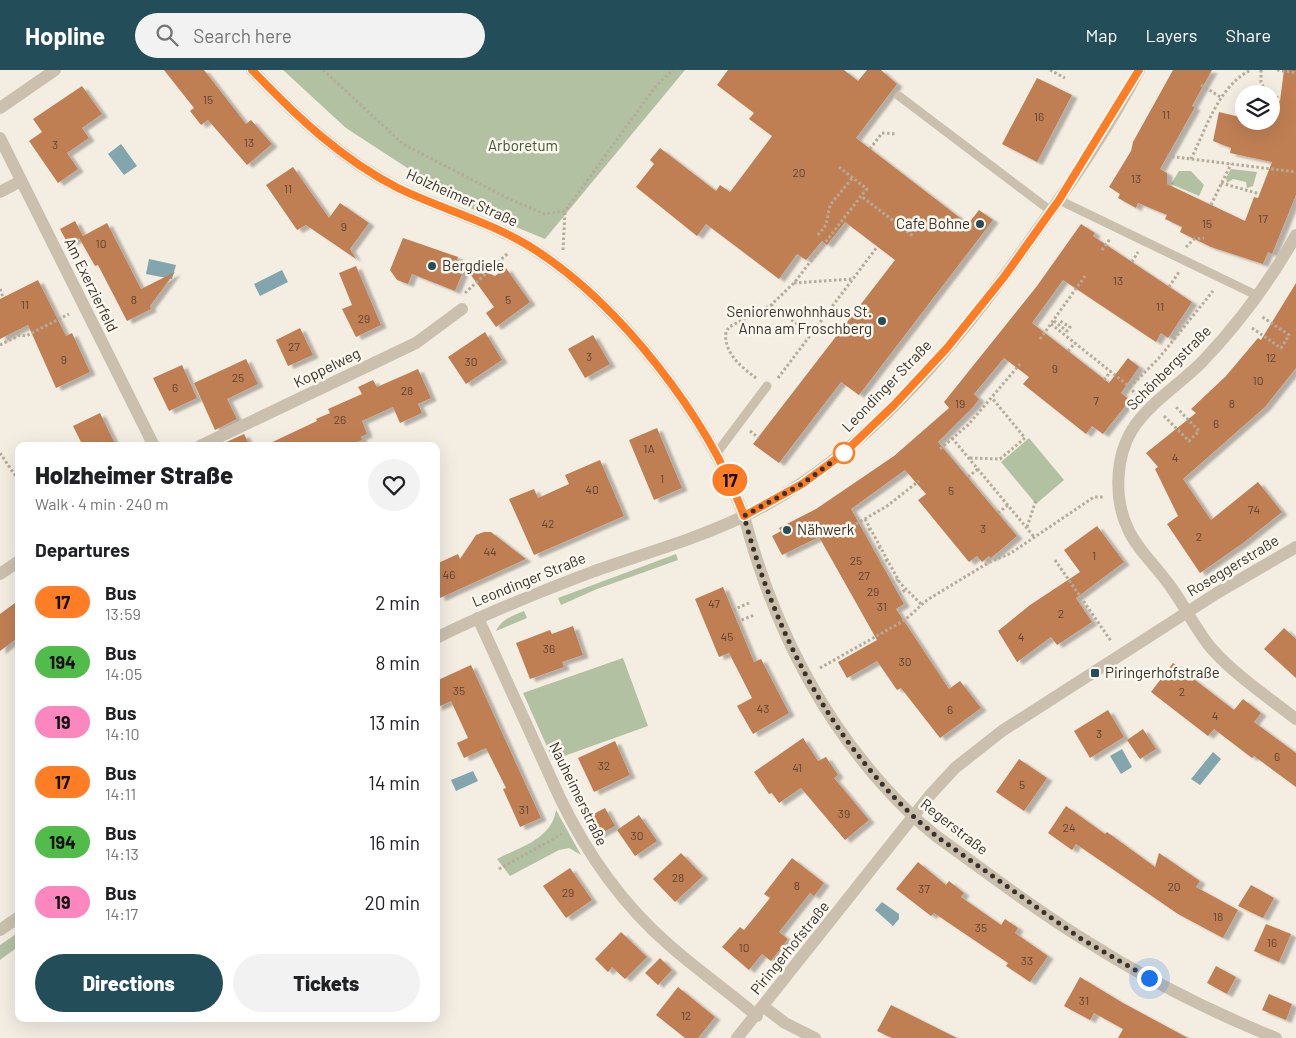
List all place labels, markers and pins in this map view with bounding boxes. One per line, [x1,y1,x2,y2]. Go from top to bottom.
place label: Cafe Bohne [896,214,970,232]
marker: Cafe Bohne [974,218,986,230]
place label: Bergdiele [442,256,504,274]
marker: Bergdiele [426,260,438,272]
place label: Seniorenwohnhaus St. Anna am Froschberg [727,302,872,337]
marker: Seniorenwohnhaus St. Anna am Froschberg [876,315,888,327]
unlabelled marker [833,442,855,464]
place label: Nähwerk [797,520,855,538]
marker: Nähwerk [781,524,793,536]
place label: Piringerhofstraße [1105,663,1220,681]
marker: Piringerhofstraße [1089,667,1101,679]

